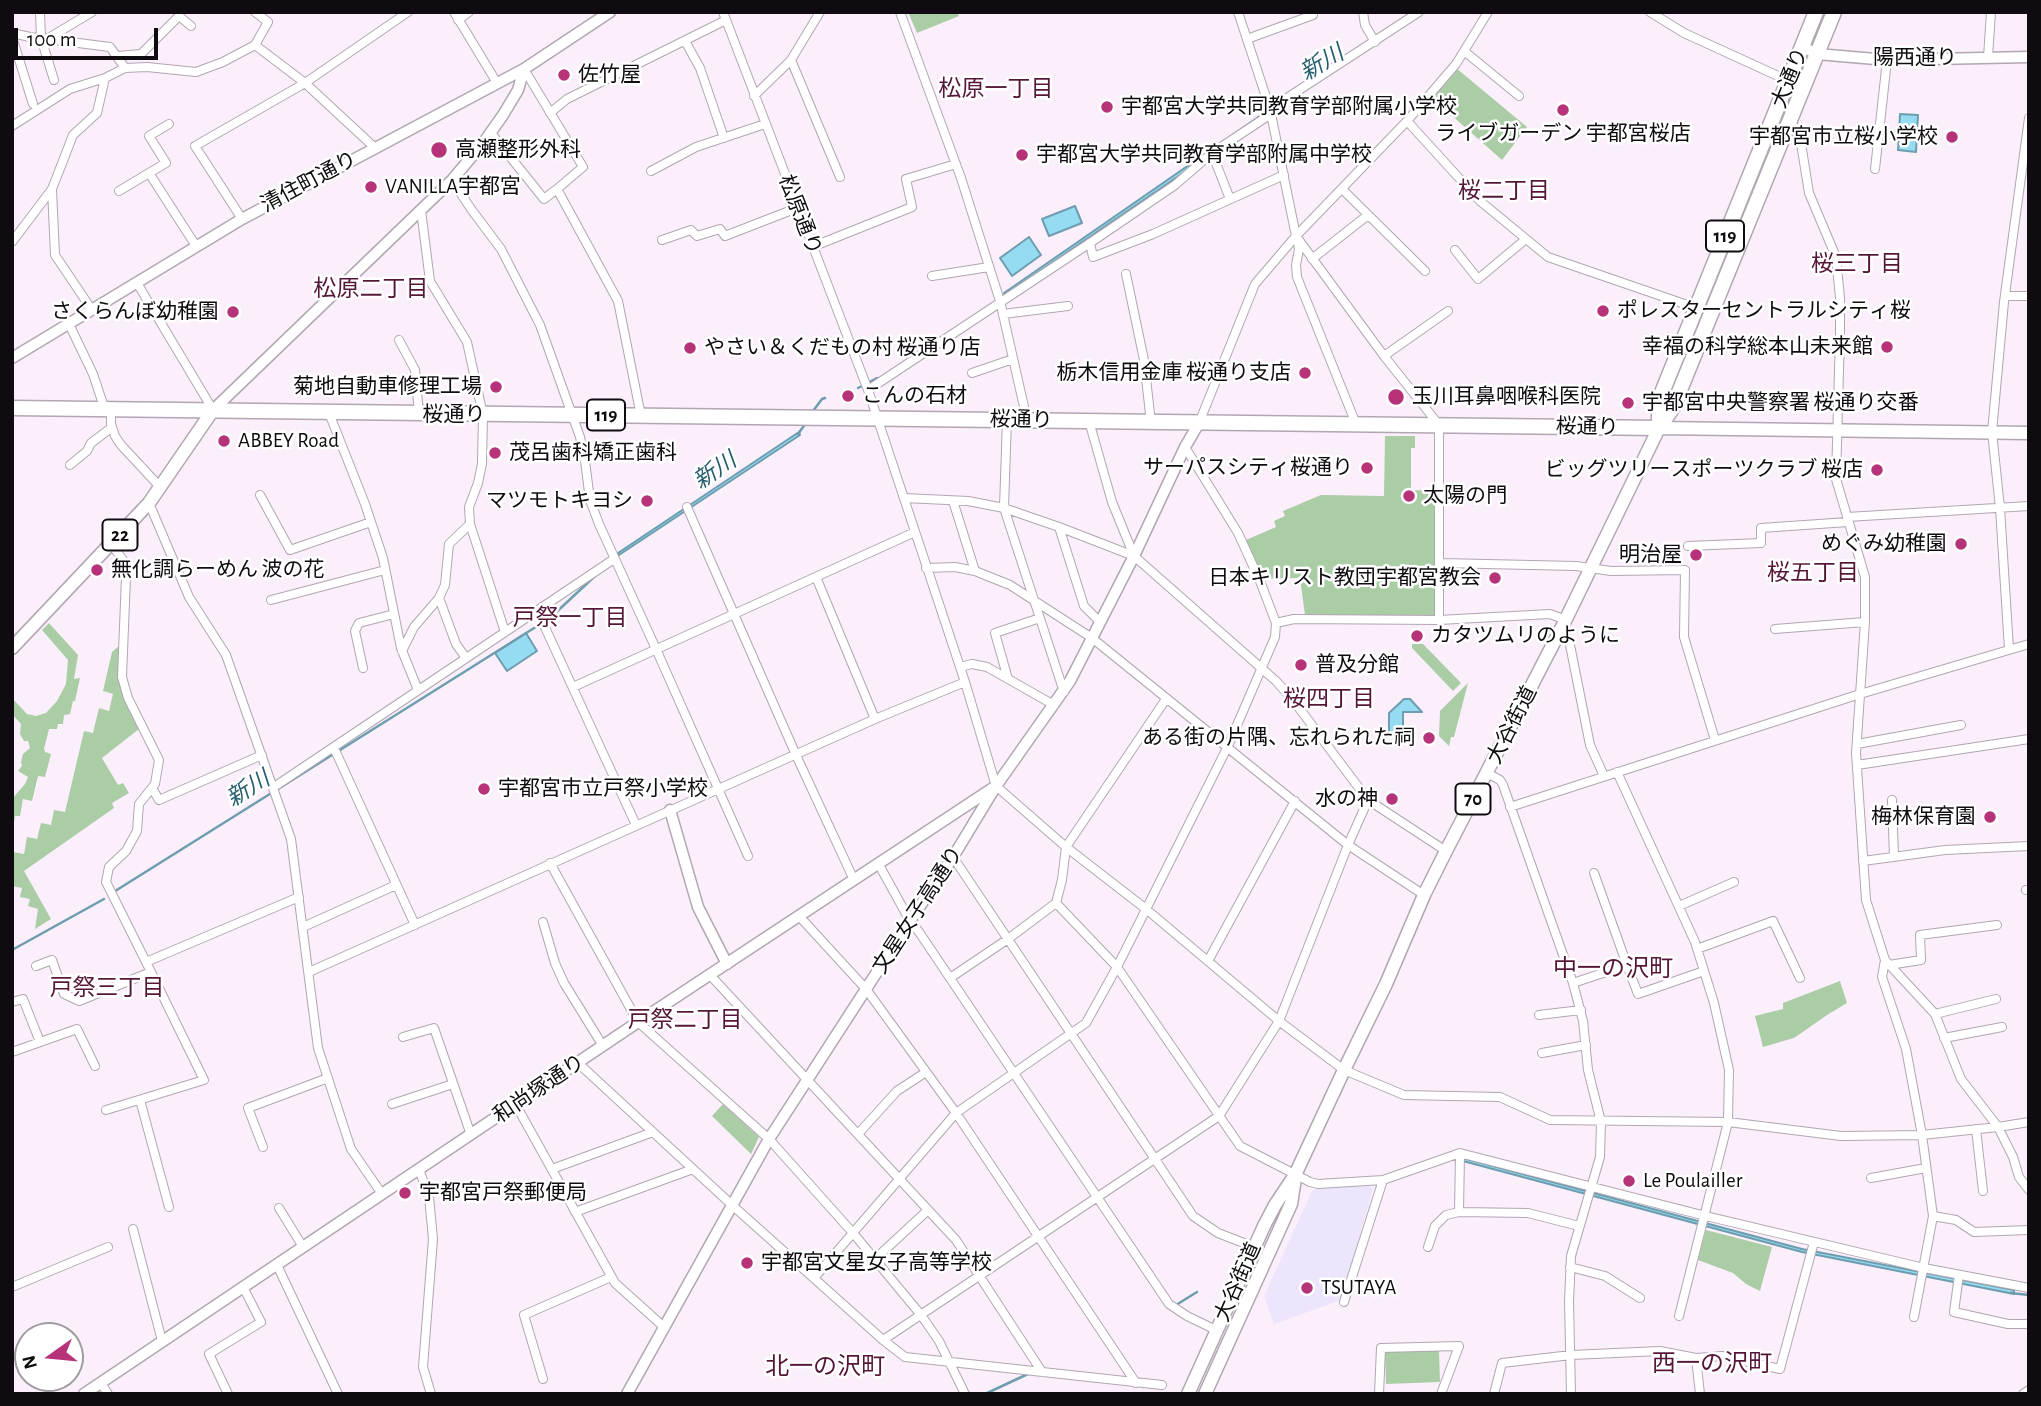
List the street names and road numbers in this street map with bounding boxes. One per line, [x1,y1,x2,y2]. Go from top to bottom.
street label: 大通り [1767,44,1813,112]
street label: 陽西通り [1873,45,1957,71]
street label: 清住町通り [257,146,361,218]
street label: 松原通り [773,171,827,259]
road number: 119 [1706,220,1744,252]
road number: 119 [587,400,625,430]
street label: 桜通り [423,402,485,428]
street label: 桜通り [989,407,1053,433]
street label: 桜通り [1555,414,1619,440]
road number: 22 [102,520,138,550]
street label: 大谷街道 [1482,682,1542,768]
road number: 70 [1456,784,1490,814]
street label: 文星女子高通り [867,841,969,979]
street label: 和尚塚通り [488,1049,590,1129]
street label: 大谷街道 [1209,1239,1267,1325]

